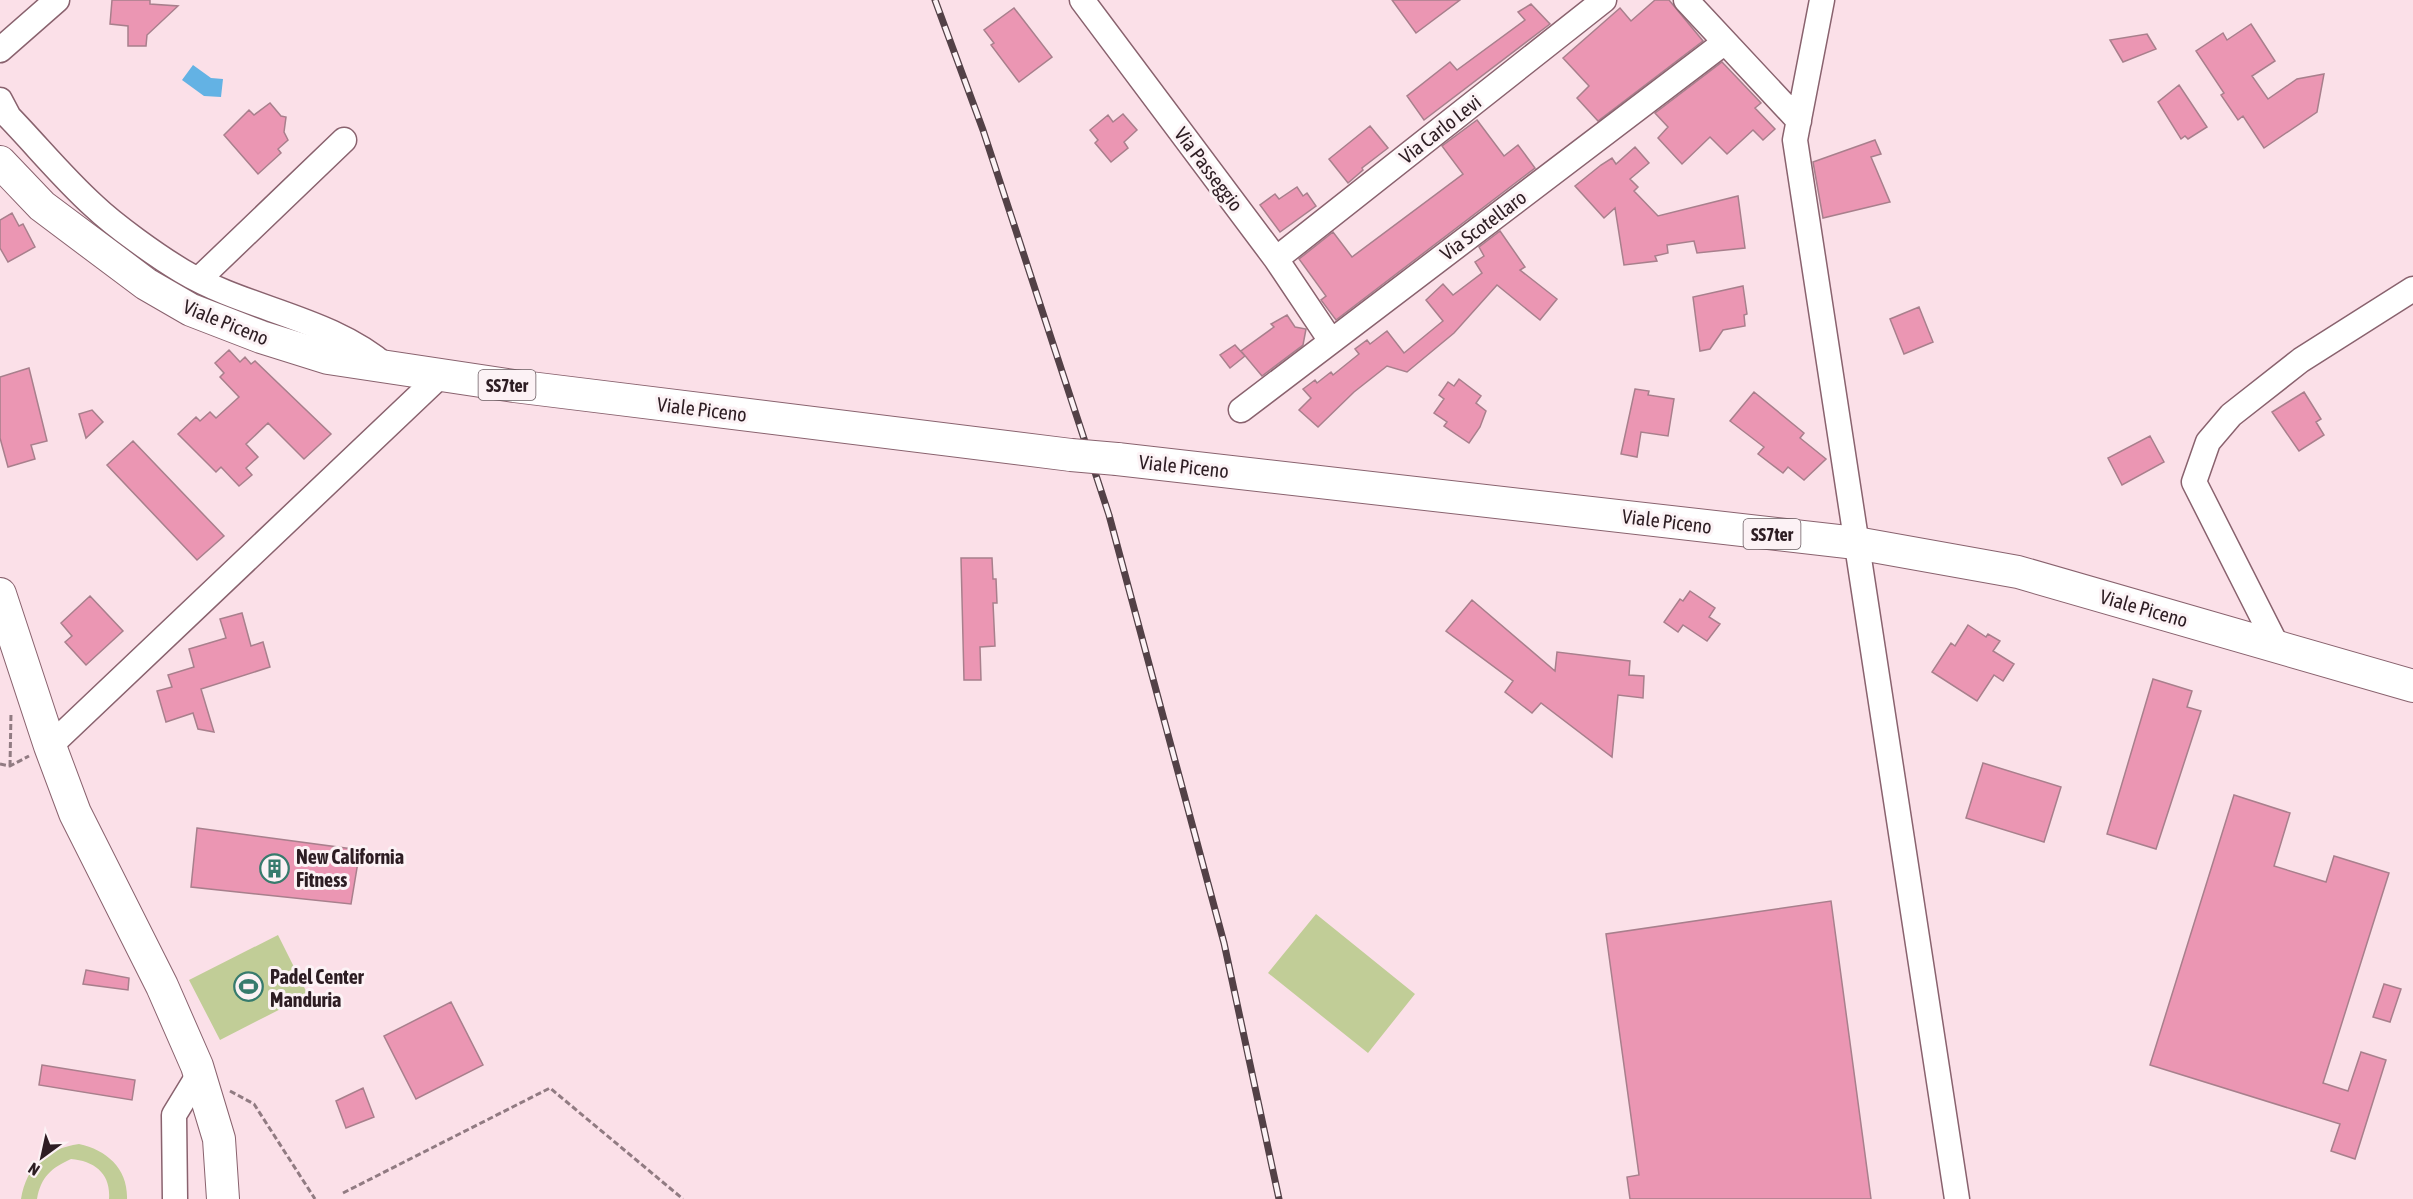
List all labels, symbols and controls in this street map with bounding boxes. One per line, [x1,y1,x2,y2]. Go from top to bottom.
street label: Via Carlo Levi [1395,90,1485,168]
street label: Via Passeggio [1170,122,1248,216]
street label: Via Scotellaro [1436,185,1530,265]
street label: Viale Piceno [180,294,272,350]
road number: SS7ter [478,370,536,400]
street label: Viale Piceno [656,392,748,426]
street label: Viale Piceno [1138,450,1230,482]
street label: Viale Piceno [1621,504,1713,538]
road number: SS7ter [1744,519,1800,549]
street label: Viale Piceno [2097,585,2191,631]
place label: New California Fitness [296,845,404,891]
building icon: New California Fitness [259,852,291,884]
place label: Padel Center Manduria [270,965,365,1011]
sports icon: Padel Center Manduria [233,971,265,1003]
north arrow [12,1127,72,1187]
text: N [25,1159,43,1180]

